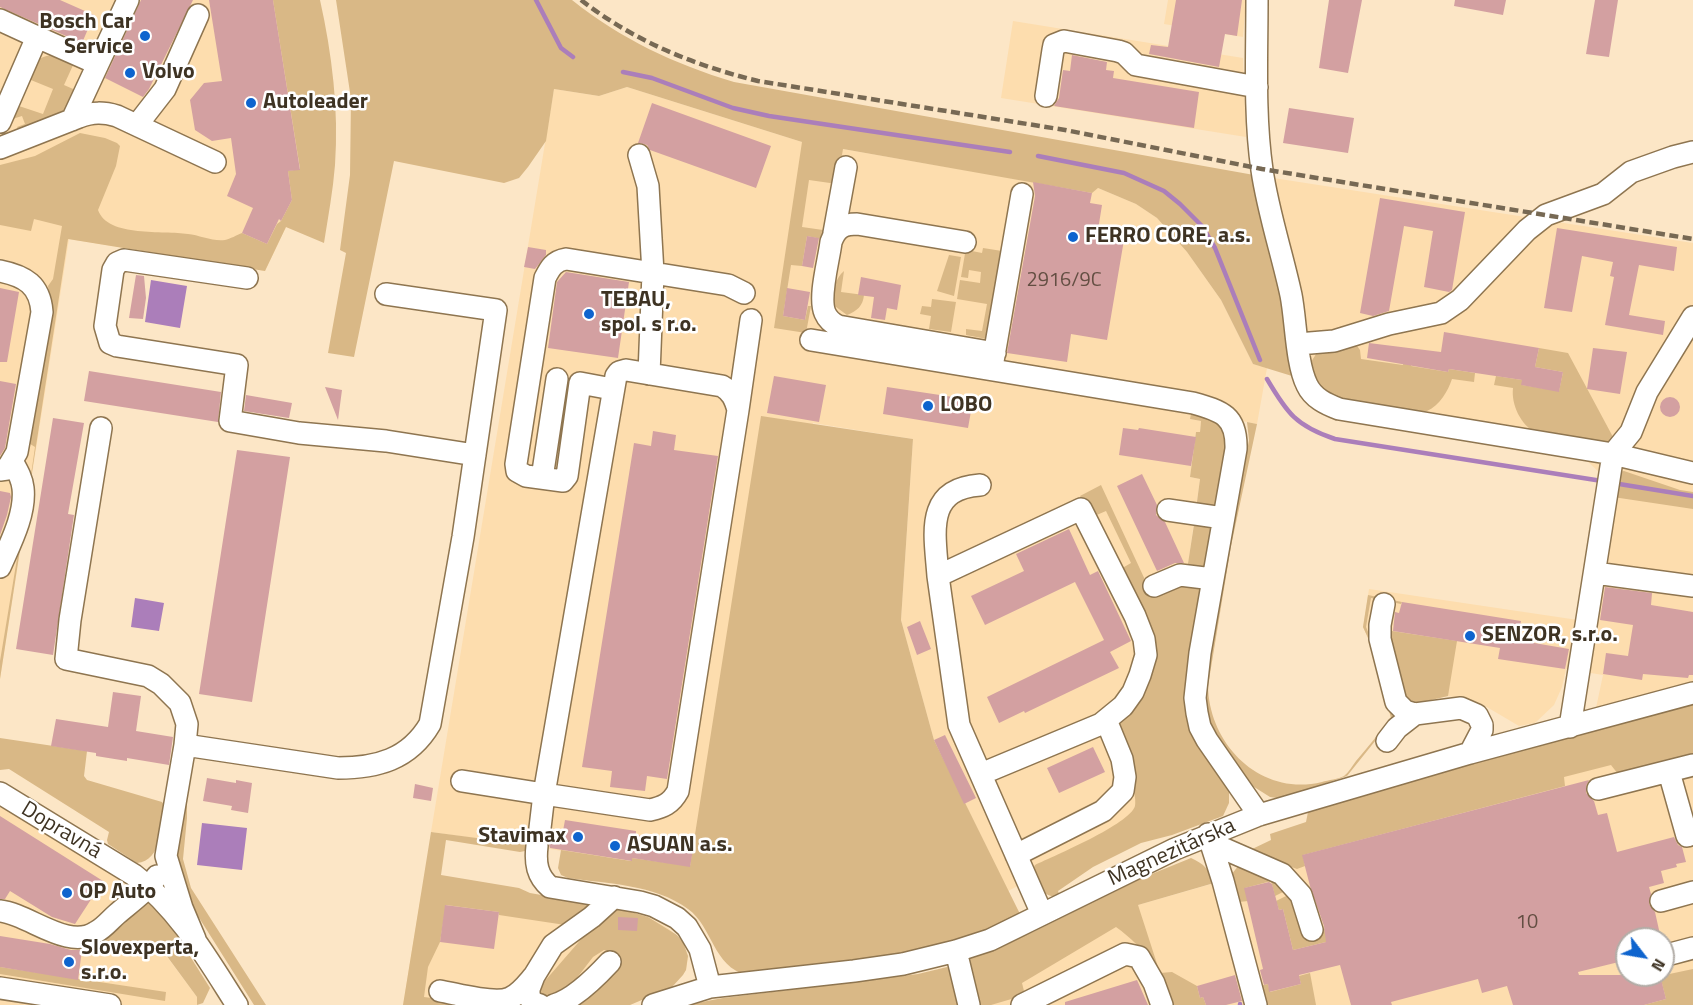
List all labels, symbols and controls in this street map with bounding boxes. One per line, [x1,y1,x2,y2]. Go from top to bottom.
place label: Bosch Car Service [39,10,133,62]
marker: Bosch Car Service [138,29,152,43]
place label: Volvo [142,60,195,86]
marker: Volvo [123,66,137,80]
place label: Autoleader [263,90,368,116]
marker: Autoleader [244,96,258,110]
place label: FERRO CORE, a.s. [1085,224,1251,250]
marker: FERRO CORE, a.s. [1066,230,1080,244]
house number: 2916/9C [1026,269,1102,293]
place label: TEBAU, spol. s r.o. [601,288,697,340]
marker: TEBAU, spol. s r.o. [582,307,596,321]
place label: LOBO [940,393,992,419]
marker: LOBO [921,399,935,413]
place label: SENZOR, s.r.o. [1482,623,1618,649]
marker: SENZOR, s.r.o. [1463,629,1477,643]
street label: Dopravná [16,797,106,865]
street label: Magnezitárska [1104,813,1240,893]
place label: Stavimax [478,824,566,850]
marker: Stavimax [571,830,585,844]
place label: ASUAN a.s. [627,833,733,859]
marker: ASUAN a.s. [608,839,622,853]
place label: OP Auto [79,880,156,906]
marker: OP Auto [60,886,74,900]
house number: 10 [1516,911,1538,935]
north arrow [1615,927,1675,987]
place label: Slovexperta, s.r.o. [81,936,199,987]
text: N [1646,954,1672,976]
marker: Slovexperta, s.r.o. [62,955,76,969]

